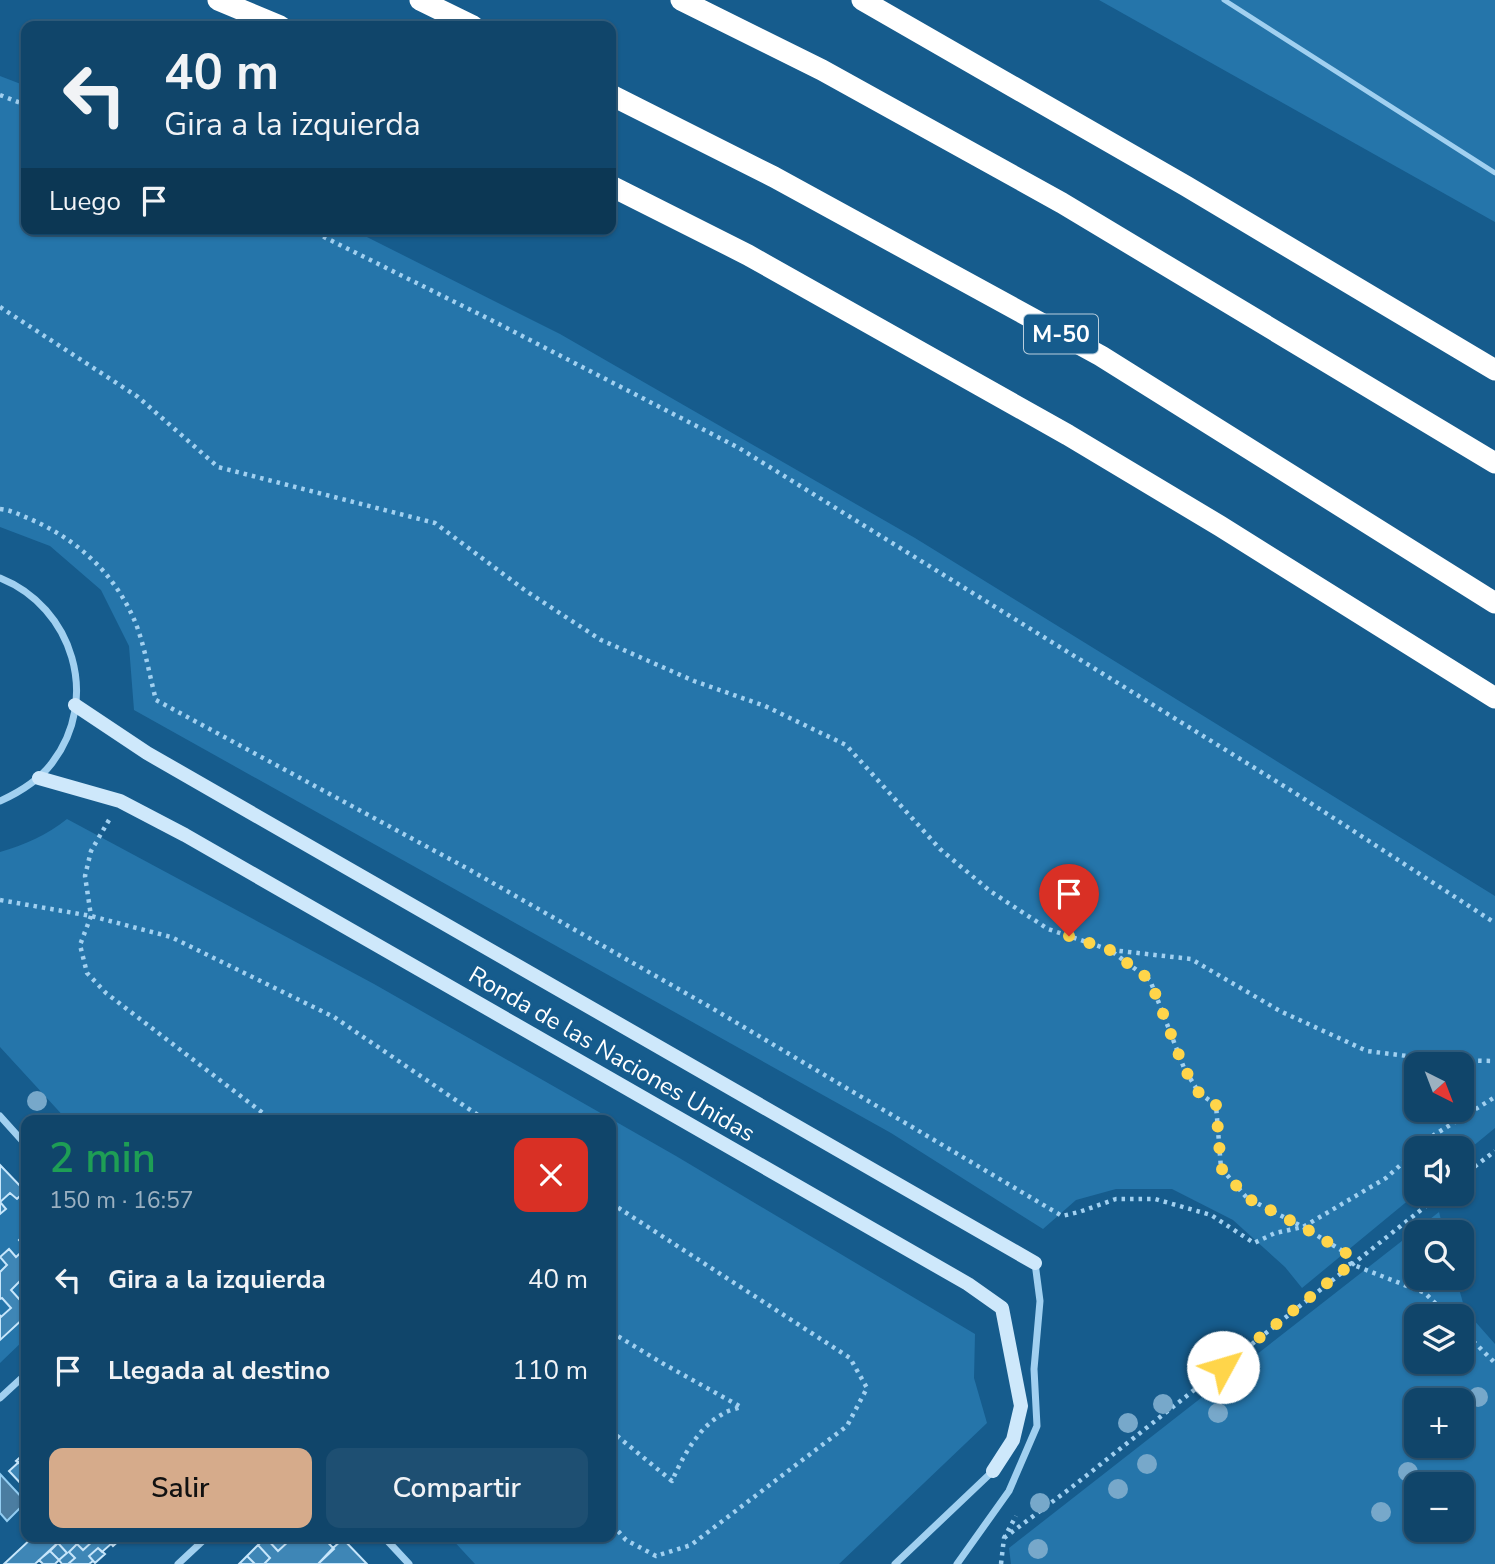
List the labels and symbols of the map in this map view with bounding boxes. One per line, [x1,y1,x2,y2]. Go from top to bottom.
road number: M-50 [1024,314,1098,354]
pin [1039,864,1099,936]
street label: Ronda de las Naciones Unidas [463,959,761,1149]
north arrow [1404,1052,1474,1122]
position arrow [1186,1330,1260,1404]

